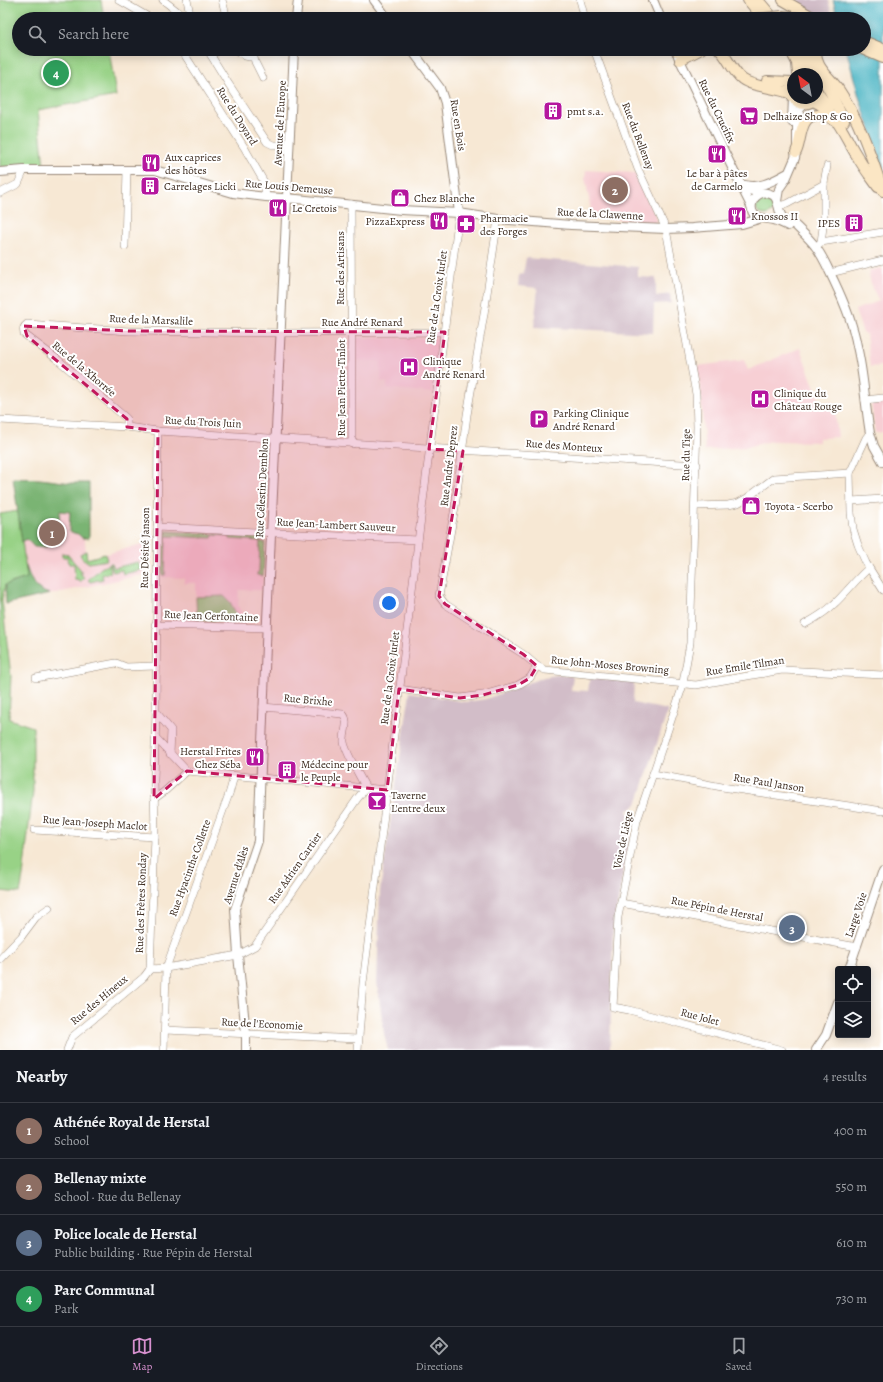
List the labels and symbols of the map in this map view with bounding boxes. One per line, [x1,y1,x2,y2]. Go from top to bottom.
pin: 4 [43,58,69,88]
north arrow [787,68,823,104]
street label: Rue du Crucifix [695,76,739,146]
street label: Avenue de l'Europe [270,80,290,167]
street label: Rue du Doyard [213,84,261,148]
street label: Rue en Bois [447,98,469,152]
building icon: pmt s.a. [542,100,564,122]
street label: Rue du Bellenay [618,100,658,172]
place label: pmt s.a. [567,104,604,119]
supermarket icon: Delhaize Shop & Go [738,105,760,127]
place label: Delhaize Shop & Go [763,109,853,124]
restaurant icon: Le bar à pâtes de Carmelo [706,143,728,165]
place label: Aux caprices des hôtes [164,150,221,178]
restaurant icon: Aux caprices des hôtes [140,152,162,174]
place label: Le bar à pâtes de Carmelo [686,166,748,194]
building icon: Carrelages Licki [139,175,161,197]
pin: 2 [602,175,628,205]
street label: Rue Louis Demeuse [244,176,334,198]
place label: Carrelages Licki [164,179,236,194]
shop icon: Chez Blanche [389,187,411,209]
place label: Chez Blanche [414,191,475,206]
restaurant icon: Le Cretois [267,197,289,219]
place label: Le Cretois [292,201,337,216]
street label: Rue de la Clawenne [556,204,644,224]
restaurant icon: Knossos II [726,205,748,227]
place label: Knossos II [751,209,798,224]
restaurant icon: PizzaExpress [428,210,450,232]
place label: Pharmacie des Forges [480,211,528,239]
building icon: IPES [843,212,865,234]
pharmacy icon: Pharmacie des Forges [455,213,477,235]
place label: PizzaExpress [366,214,425,229]
place label: IPES [818,216,840,231]
street label: Rue des Artisans [333,231,348,305]
street label: Rue de la Croix Jurlet [423,249,451,345]
street label: Rue de la Marsalile [109,311,193,329]
street label: Rue André Renard [321,315,403,330]
street label: Rue de la Xhorrée [49,338,119,400]
street label: Rue Jean Piette-Tinlot [334,339,349,437]
place label: Clinique André Renard [422,354,485,382]
hospital icon: Clinique André Renard [398,356,420,378]
place label: Clinique du Château Rouge [774,386,842,414]
hospital icon: Clinique du Château Rouge [749,388,771,410]
place label: Parking Clinique André Renard [552,406,629,434]
parking icon: Parking Clinique André Renard [528,408,550,430]
street label: Rue du Trois Juin [164,413,242,431]
street label: Rue André Deprez [437,425,461,507]
street label: Rue du Tige [678,428,694,481]
street label: Rue des Monteux [525,436,604,456]
street label: Rue Célestin Demblon [252,438,272,538]
shop icon: Toyota - Scerbo [740,495,762,517]
place label: Toyota - Scerbo [765,499,834,514]
street label: Rue Désiré Janson [137,507,153,589]
street label: Rue Jean-Lambert Sauveur [276,514,396,536]
pin: 1 [39,518,65,548]
your location [379,593,399,613]
street label: Rue Jean Cerfontaine [164,607,259,625]
street label: Rue de la Croix Jurlet [377,630,403,726]
street label: Rue John-Moses Browning [550,652,670,678]
street label: Rue Emile Tilman [705,652,785,680]
street label: Rue Brixhe [283,690,333,710]
place label: Herstal Frites Chez Séba [180,744,242,772]
restaurant icon: Herstal Frites Chez Séba [244,746,266,768]
place label: Médecine pour le Peuple [301,757,368,785]
building icon: Médecine pour le Peuple [276,759,298,781]
street label: Rue Paul Janson [732,770,806,796]
place label: Taverne L'entre deux [391,788,446,816]
bar icon: Taverne L'entre deux [366,790,388,812]
street label: Voie de Liège [609,810,636,871]
street label: Rue Jean-Joseph Maclot [42,812,148,834]
street label: Rue Hyacinthe Collette [165,817,215,919]
street label: Rue Adrien Cartier [265,829,325,907]
street label: Avenue d'Alès [219,844,252,907]
street label: Rue des Frères Ronday [132,852,150,954]
street label: Large Voie [841,890,871,940]
street label: Rue Pépin de Herstal [670,893,764,925]
pin: 3 [779,913,805,943]
street label: Rue des Hineux [67,971,131,1028]
street label: Rue Jolet [679,1005,721,1029]
street label: Rue de l'Economie [221,1014,303,1034]

